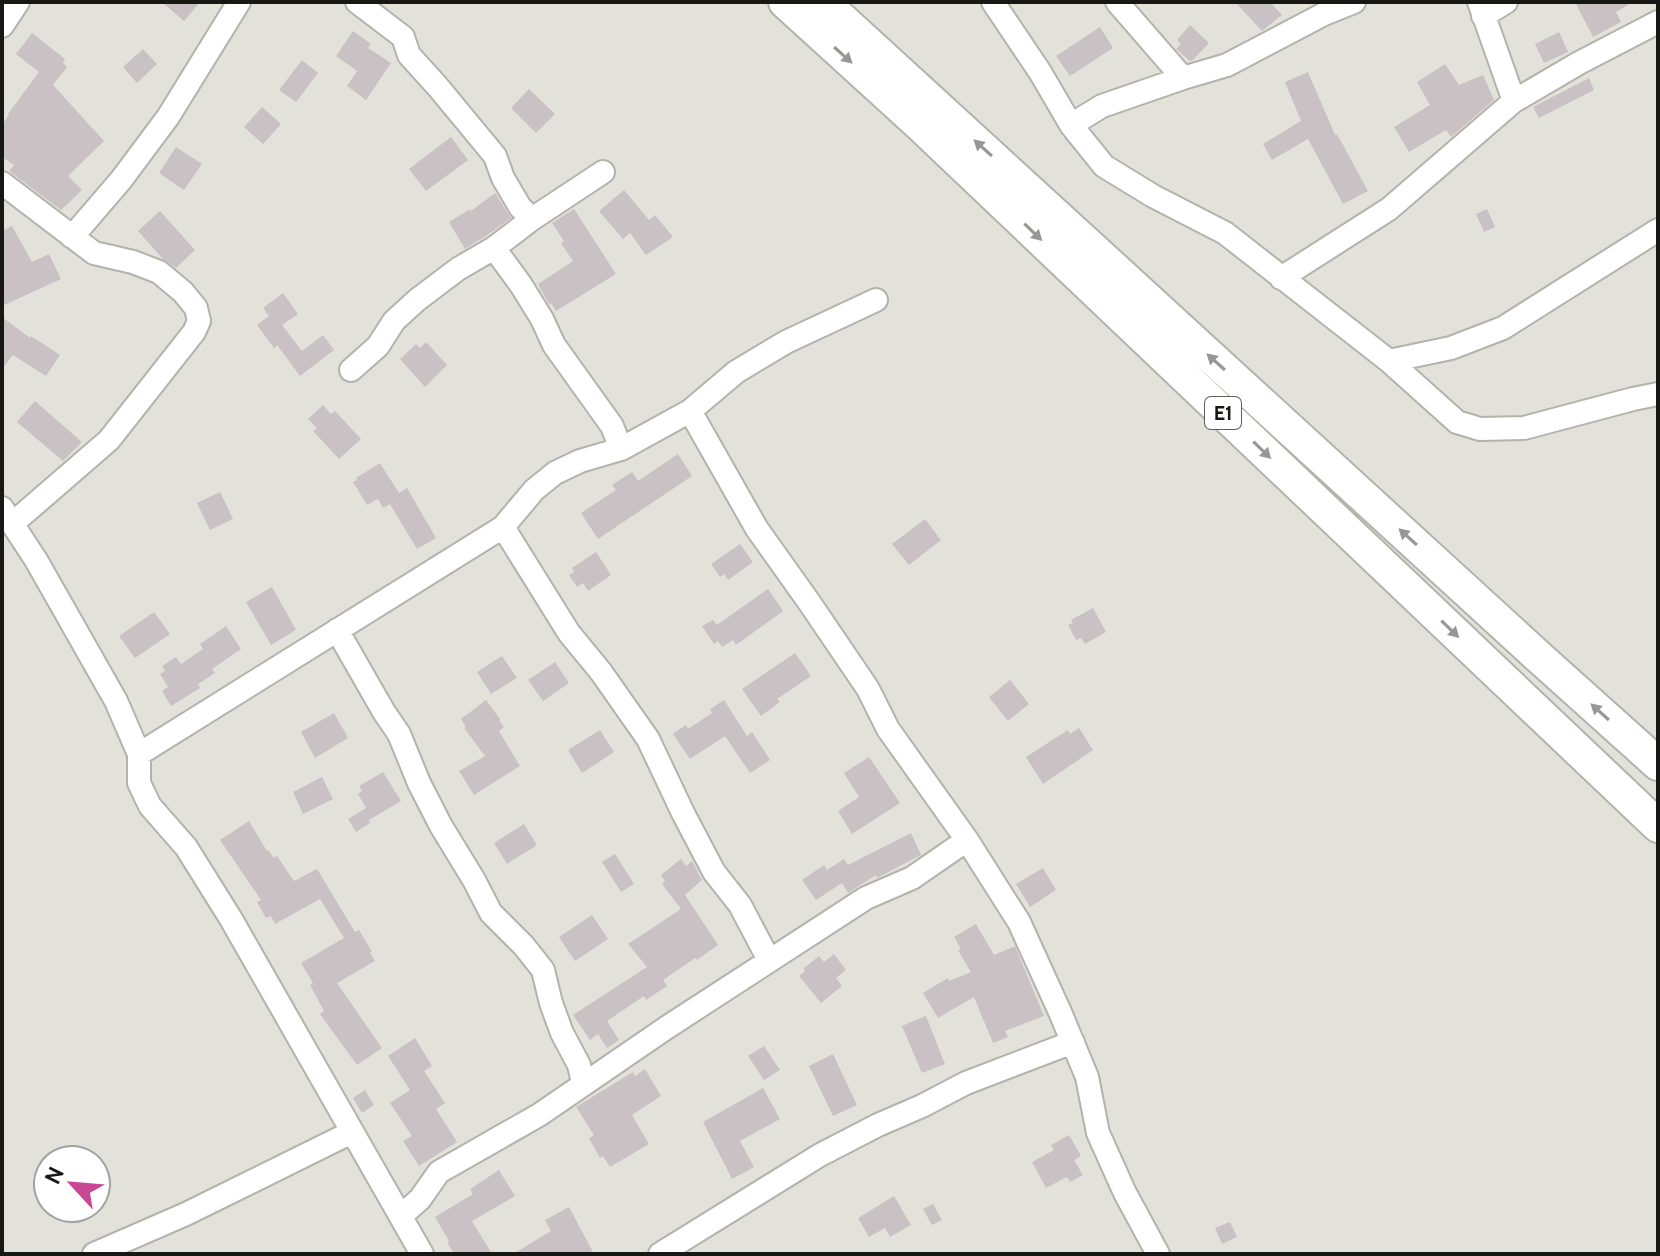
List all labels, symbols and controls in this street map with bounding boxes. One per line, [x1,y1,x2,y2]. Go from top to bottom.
one-way arrow [833,45,852,63]
one-way arrow [974,140,993,158]
one-way arrow [1023,222,1042,241]
one-way arrow [1207,353,1226,371]
road number: E1 [1205,397,1241,429]
one-way arrow [1252,440,1271,458]
one-way arrow [1398,529,1417,547]
one-way arrow [1440,619,1459,638]
one-way arrow [1591,704,1610,722]
north arrow [32,1144,112,1224]
text: N [39,1163,70,1188]

